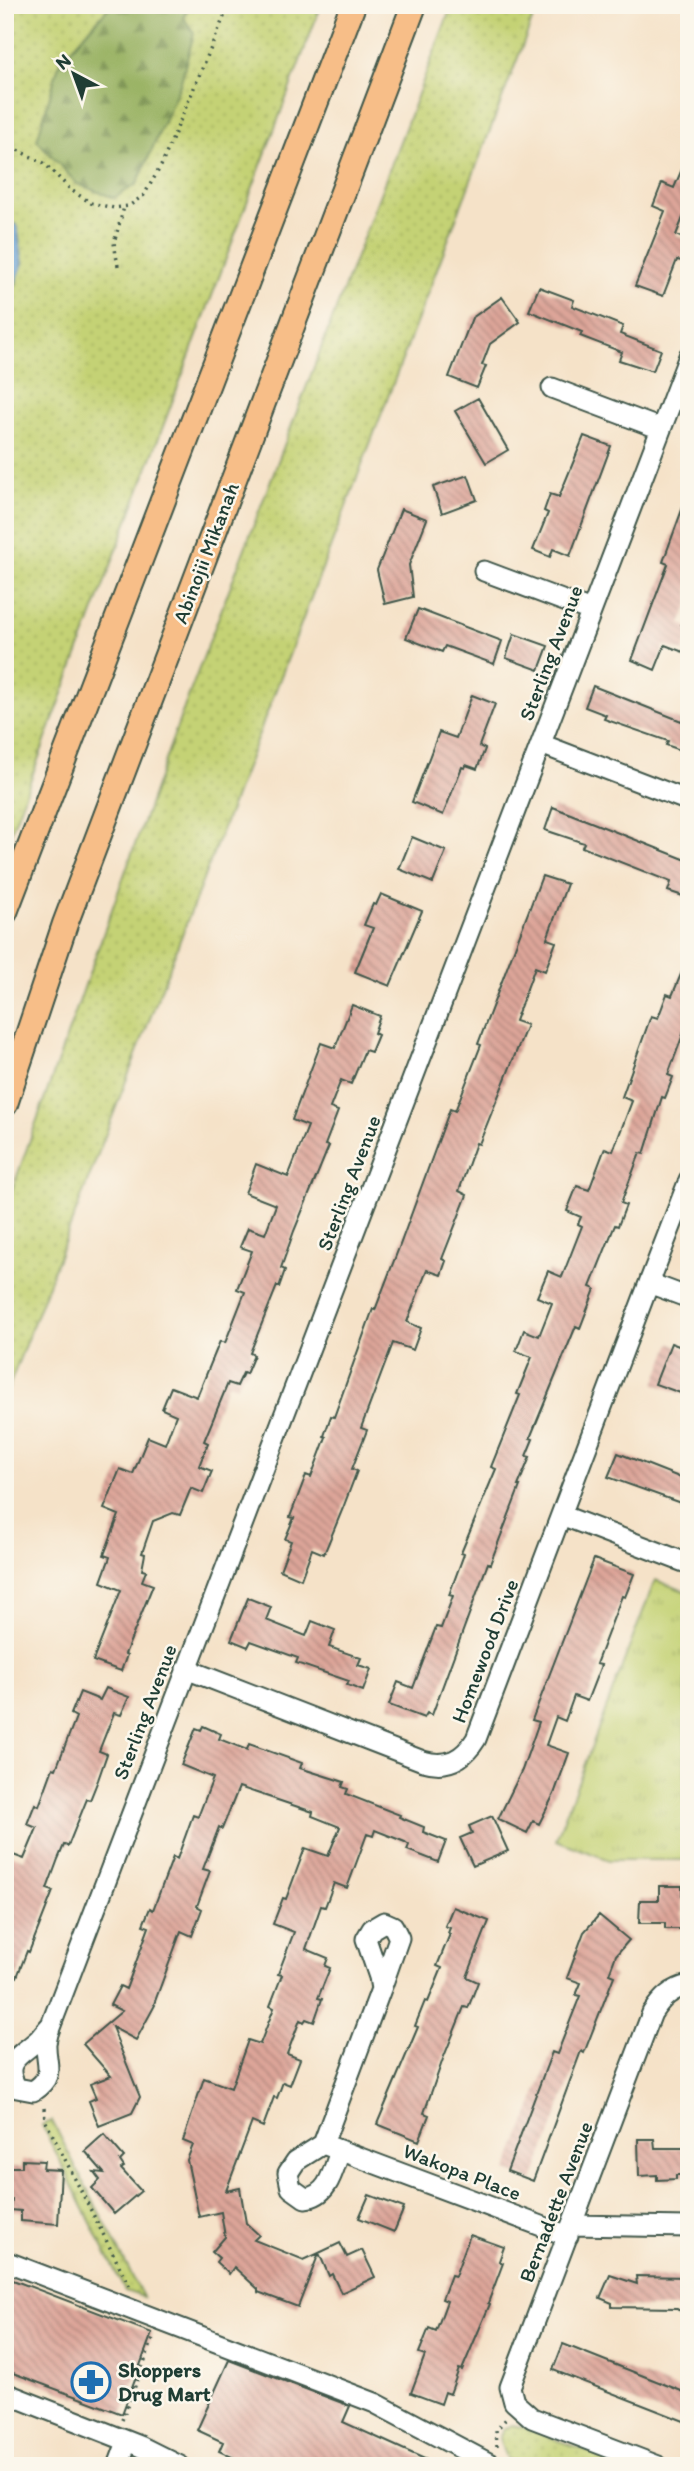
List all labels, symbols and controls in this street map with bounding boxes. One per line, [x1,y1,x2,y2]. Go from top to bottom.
north arrow [38,38,108,108]
text: N [51,49,76,74]
street label: Abinojii Mikanah [167,479,244,627]
street label: Sterling Avenue [513,582,588,724]
street label: Sterling Avenue [311,1112,386,1254]
street label: Homewood Drive [446,1575,523,1726]
street label: Sterling Avenue [107,1641,182,1783]
street label: Bernadette Avenue [513,2118,598,2286]
street label: Wakopa Place [400,2138,525,2205]
place label: Shoppers Drug Mart [118,2357,211,2407]
pharmacy icon: Shoppers Drug Mart [70,2361,112,2403]

